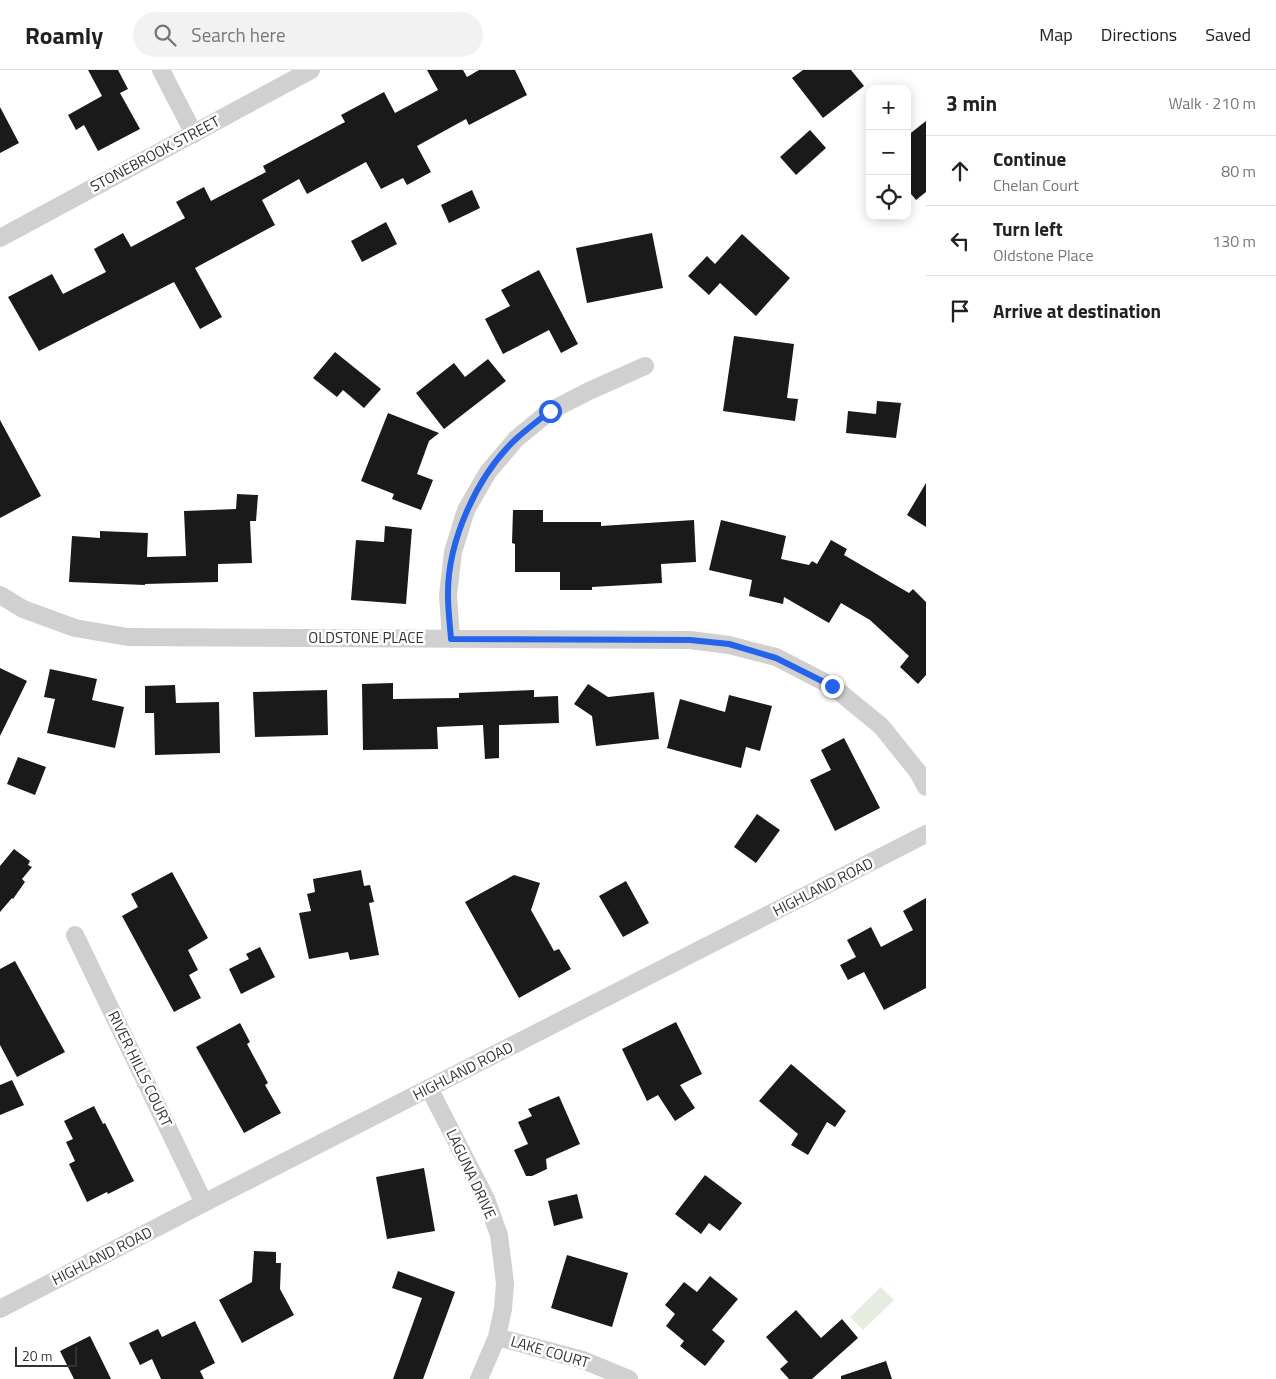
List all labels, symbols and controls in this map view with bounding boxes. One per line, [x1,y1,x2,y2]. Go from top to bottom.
search box [133,12,483,57]
text: Roamly [25,17,103,53]
text: Search here [191,20,286,49]
icon: search [151,21,179,49]
text: Map [1039,21,1073,48]
text: Directions [1101,21,1177,48]
text: Saved [1205,21,1251,48]
map controls [866,85,911,220]
button: + [866,85,911,130]
text: 3 min [946,87,997,119]
text: Walk · 210 m [1168,91,1256,115]
street label: STONEBROOK STREET [86,110,224,197]
button: − [866,130,911,175]
text: Continue [993,144,1066,173]
icon: ahead [946,157,974,185]
text: 80 m [1221,159,1256,183]
text: Chelan Court [993,173,1079,197]
button: locate [866,175,911,220]
text: Turn left [993,214,1063,243]
icon: left [946,227,974,255]
text: 130 m [1212,229,1256,253]
text: Oldstone Place [993,243,1094,267]
text: Arrive at destination [993,296,1161,325]
icon: arrive [946,297,974,325]
route start [539,400,562,423]
street label: OLDSTONE PLACE [308,626,424,649]
route end [821,675,844,698]
street label: HIGHLAND ROAD [769,851,877,922]
street label: RIVER HILLS COURT [102,1007,179,1131]
street label: HIGHLAND ROAD [409,1035,517,1106]
street label: LAGUNA DRIVE [441,1125,502,1223]
street label: HIGHLAND ROAD [48,1220,156,1291]
street label: LAKE COURT [508,1329,592,1374]
scale bar [15,1344,78,1367]
text: 20 m [22,1345,52,1366]

